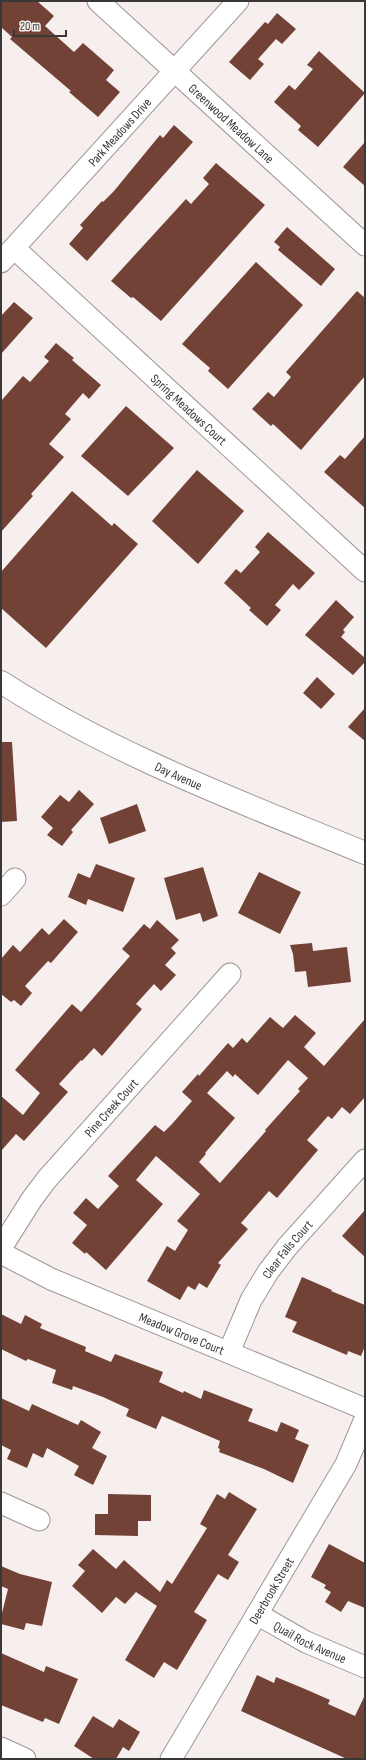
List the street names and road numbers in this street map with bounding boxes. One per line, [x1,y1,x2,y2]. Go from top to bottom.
street label: Greenwood Meadow Lane [185,81,277,167]
street label: Park Meadows Drive [85,95,155,170]
street label: Spring Meadows Court [147,371,230,449]
street label: Day Avenue [152,759,204,794]
street label: Pine Creek Court [81,1075,142,1141]
street label: Clear Falls Court [259,1217,316,1282]
street label: Meadow Grove Court [137,1309,226,1359]
street label: Deerbrook Street [246,1555,298,1627]
street label: Quail Rock Avenue [270,1618,348,1667]

